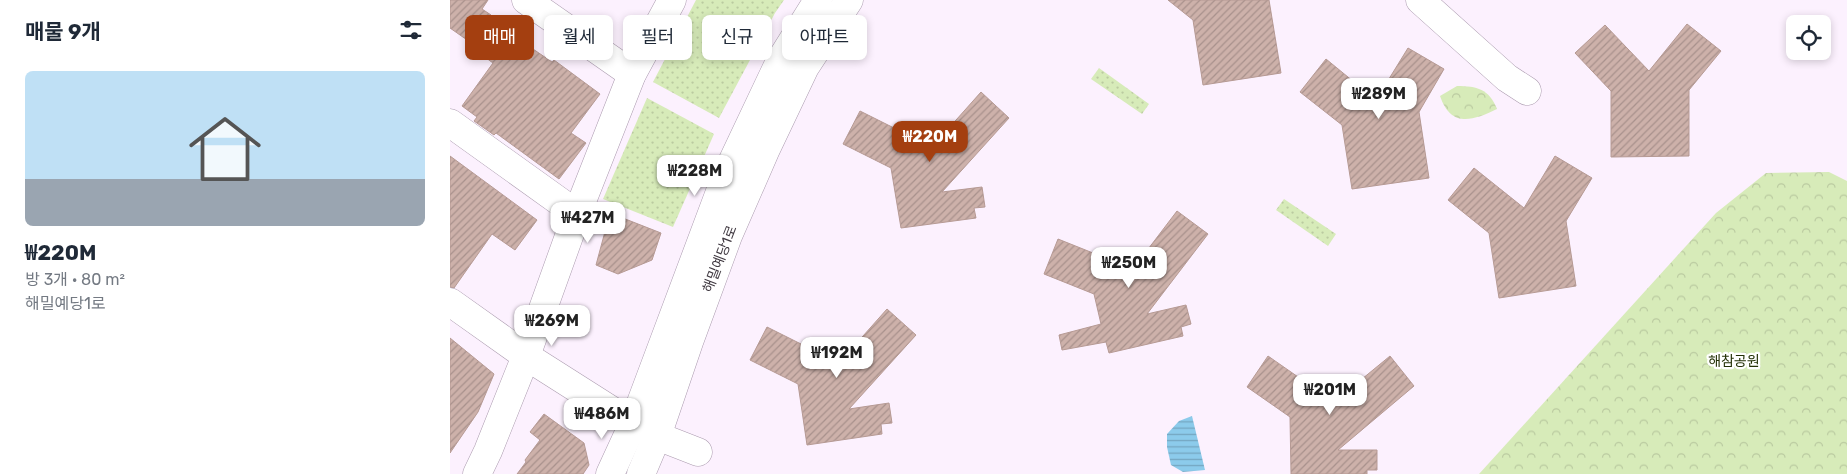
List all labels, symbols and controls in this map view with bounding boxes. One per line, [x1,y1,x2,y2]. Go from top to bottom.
chip: 매매 [465,15,534,60]
chip: 월세 [544,15,613,60]
chip: 필터 [623,15,692,60]
chip: 신규 [702,15,772,60]
chip: 아파트 [782,15,867,60]
map controls [1786,15,1831,60]
button: locate [1786,15,1831,60]
icon: filters [397,16,425,44]
text: 매물 9개 [25,19,101,44]
pin: ₩289M [1344,78,1414,120]
text: ₩289M [1352,84,1406,103]
icon: home [180,104,270,194]
pin: ₩220M [895,120,965,163]
text: ₩220M [903,127,957,146]
pin: ₩228M [660,154,730,197]
text: ₩228M [668,161,722,180]
pin: ₩427M [553,202,623,244]
text: ₩427M [561,208,615,227]
street label: 해밀예당1로 [699,223,741,295]
text: ₩220M [25,240,96,265]
pin: ₩250M [1094,246,1164,289]
text: ₩250M [1102,253,1156,272]
text: 방 3개 · 80 m² [25,270,125,289]
text: 해밀예당1로 [25,294,105,313]
pin: ₩269M [517,304,587,347]
text: ₩269M [525,311,579,330]
pin: ₩192M [802,336,872,379]
text: ₩192M [811,343,863,362]
park label: 해참공원 [1708,353,1760,370]
pin: ₩201M [1295,374,1365,416]
text: ₩201M [1304,380,1356,399]
pin: ₩486M [567,398,637,440]
text: ₩486M [575,404,629,423]

